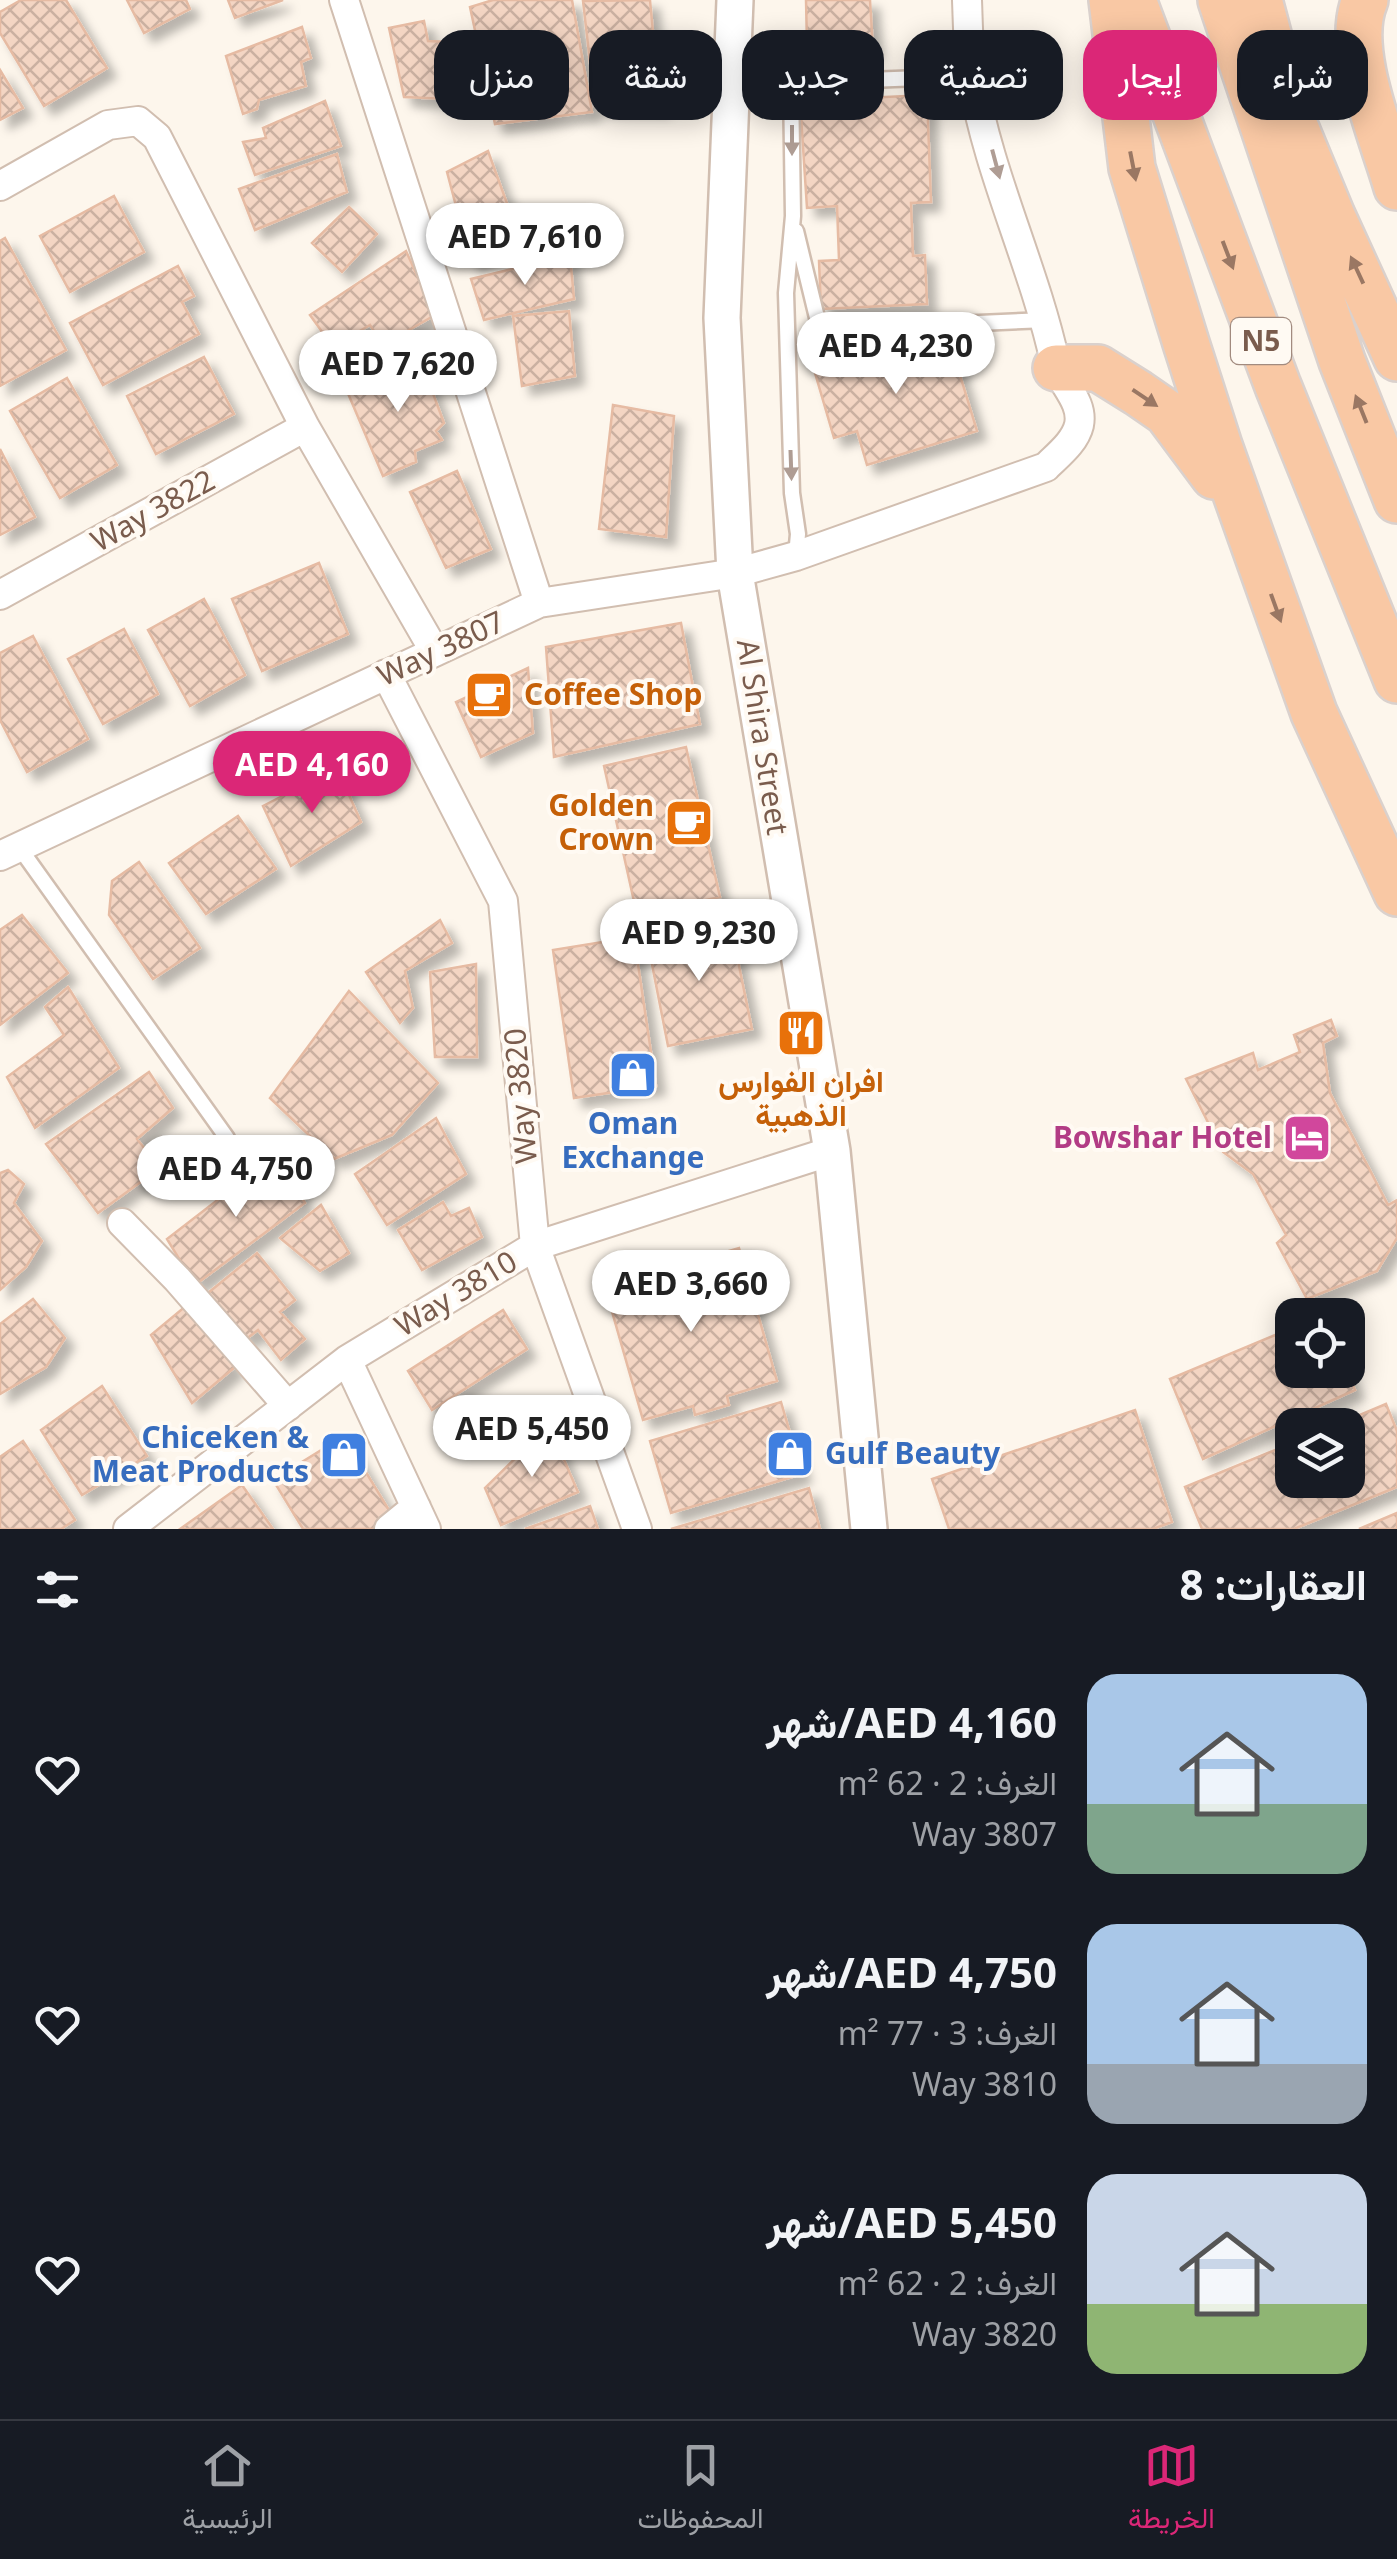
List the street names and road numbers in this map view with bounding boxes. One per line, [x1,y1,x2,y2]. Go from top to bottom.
road number: N5 [1231,318,1291,364]
street label: Way 3822 [83,459,222,561]
street label: Way 3807 [370,600,511,695]
street label: Al Shira Street [728,636,799,838]
street label: Way 3820 [493,1027,546,1166]
street label: Way 3810 [386,1240,524,1345]

